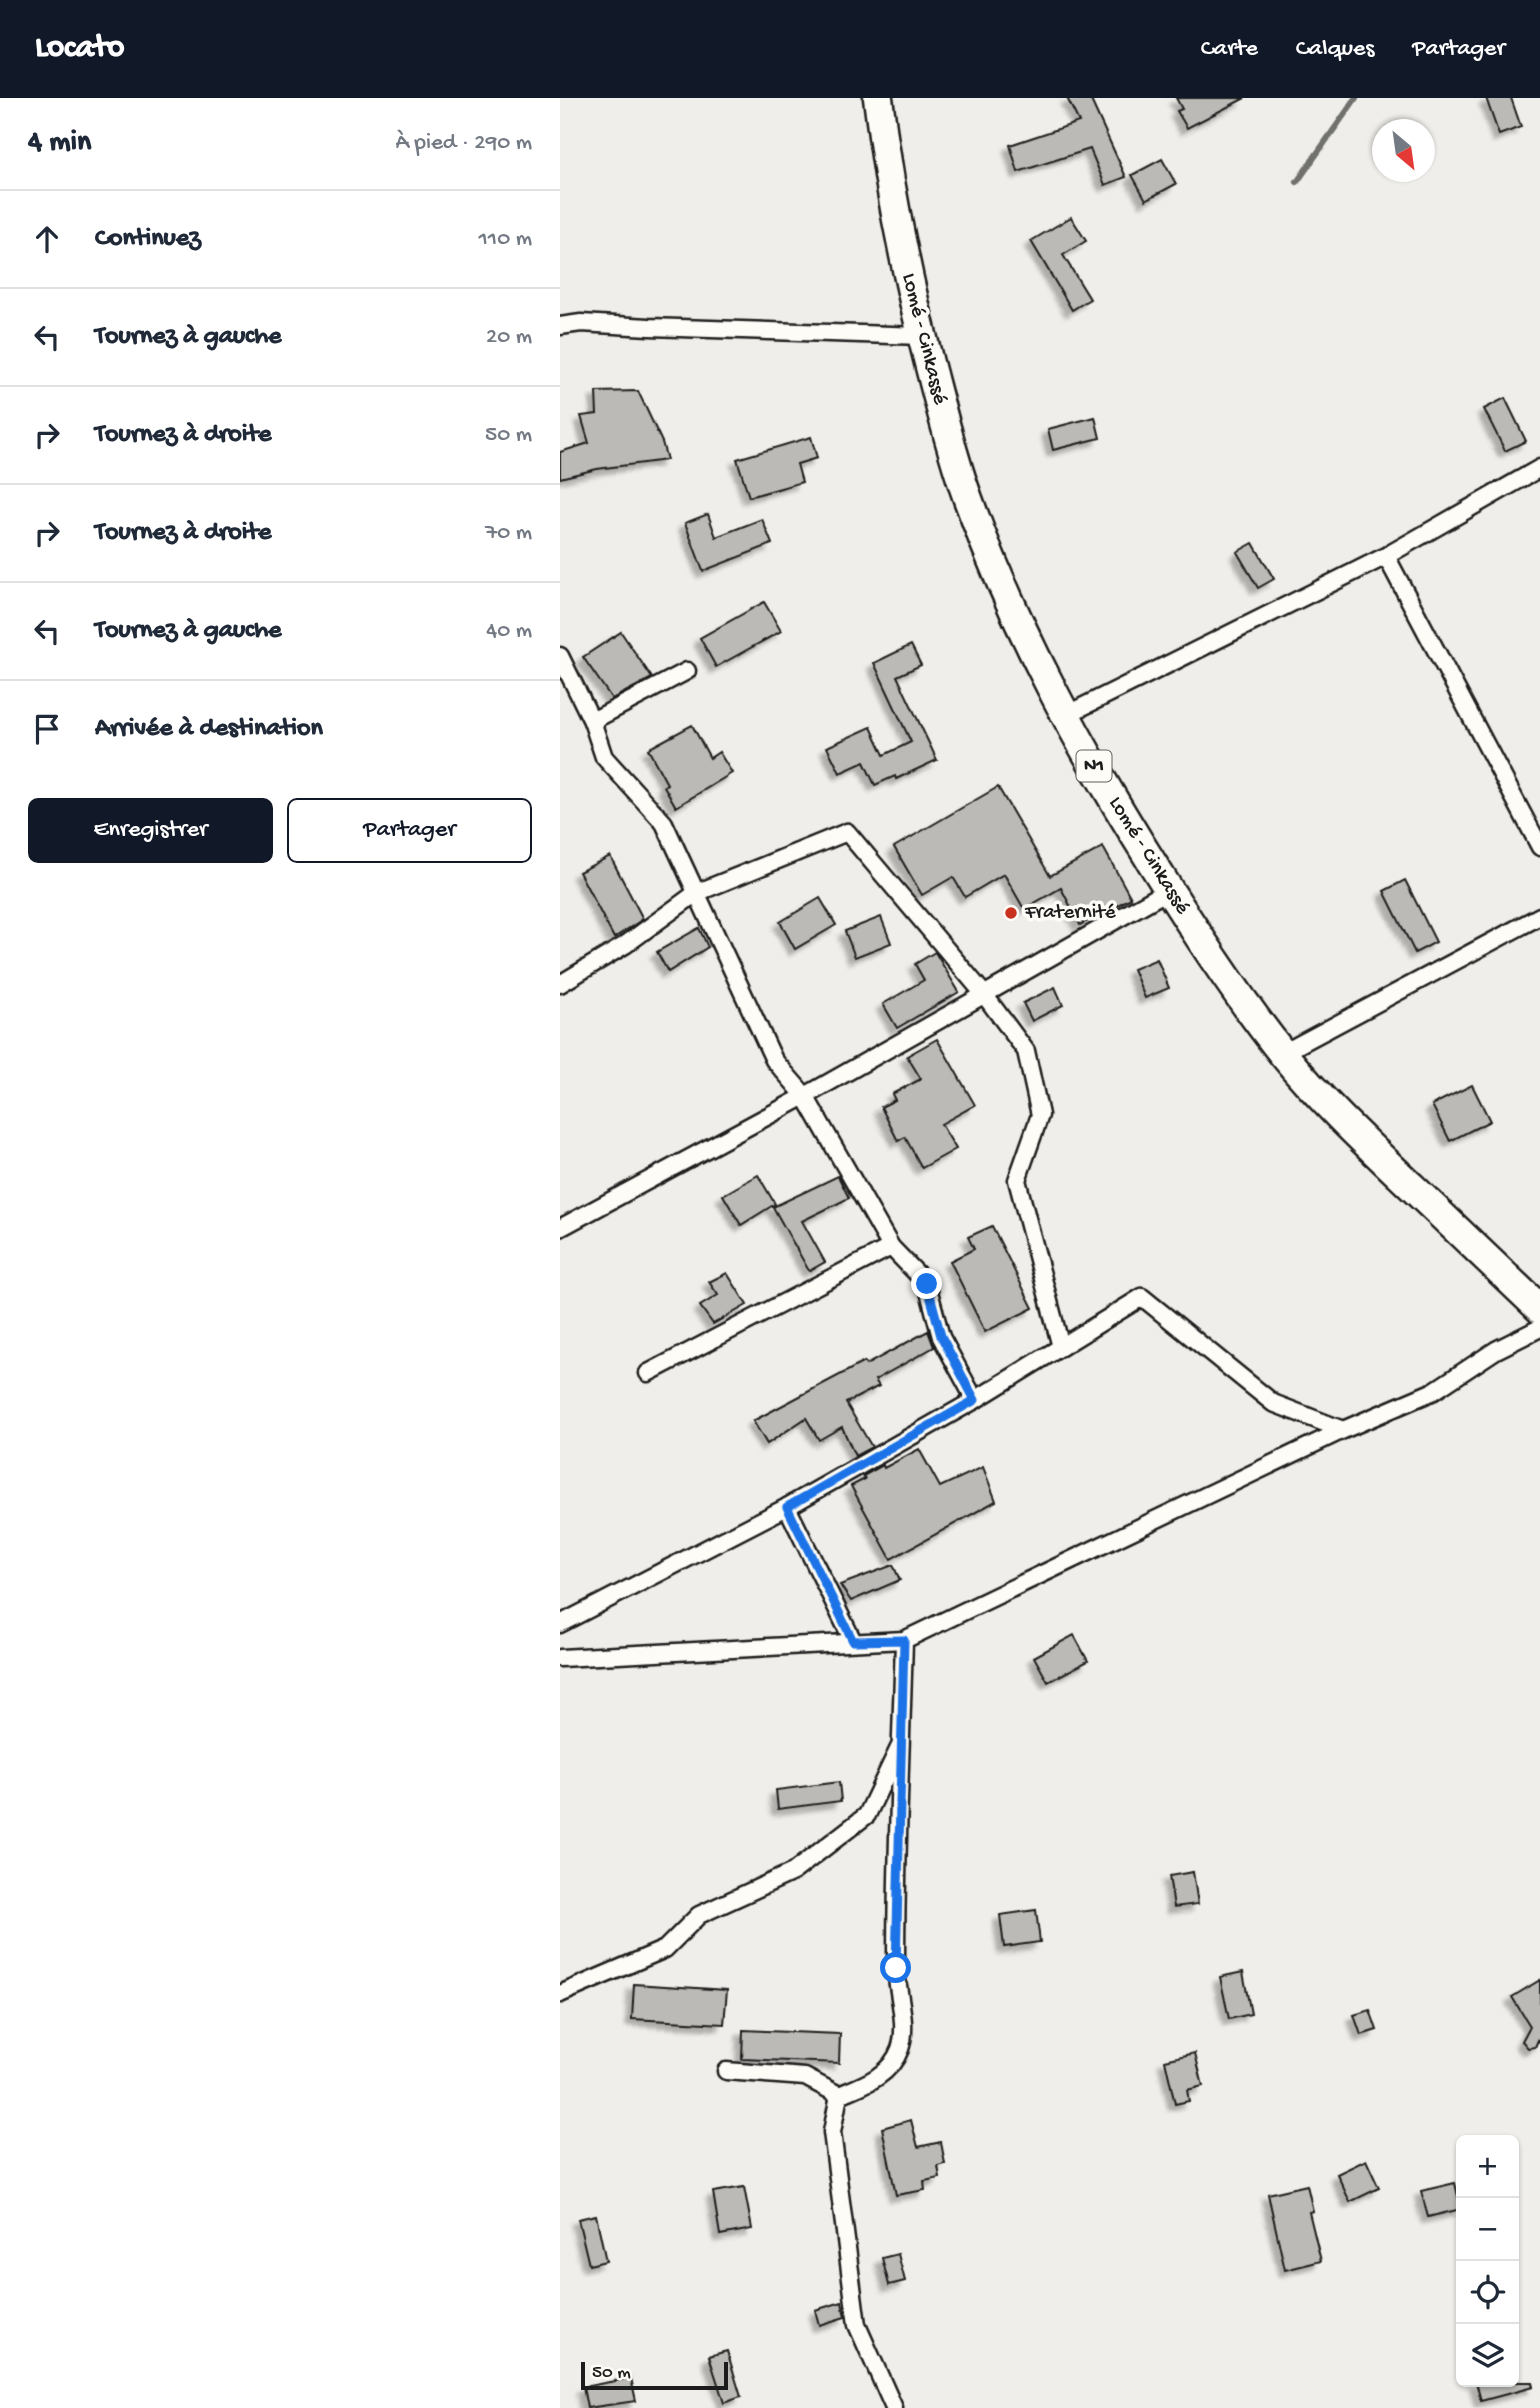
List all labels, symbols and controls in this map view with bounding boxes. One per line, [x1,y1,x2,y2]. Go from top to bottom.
text: Locato [35,30,124,68]
text: Carte [1201,35,1258,64]
text: Calques [1296,35,1374,64]
text: Partager [1412,35,1505,64]
north arrow [1372,119,1435,182]
text: 4 min [28,126,91,161]
text: À pied · 290 m [396,130,532,157]
icon: ahead [28,220,66,258]
text: Continuez [95,224,201,255]
text: 110 m [479,226,532,253]
street label: Lomé - Cinkassé [895,271,952,408]
icon: left [28,318,66,356]
text: Tournez à gauche [95,322,282,353]
text: 20 m [486,324,532,351]
icon: right [28,416,66,454]
text: Tournez à droite [95,420,272,451]
text: 50 m [485,422,532,449]
icon: right [28,514,66,552]
text: Tournez à droite [95,518,272,549]
text: 70 m [485,520,532,547]
icon: left [28,612,66,650]
text: Tournez à gauche [95,616,282,647]
text: 40 m [486,618,532,645]
icon: arrive [28,710,66,748]
text: Arrivée à destination [95,714,323,745]
road number: N1 [1076,750,1112,782]
street label: Lomé - Cinkassé [1102,793,1195,920]
button: Enregistrer [28,798,273,863]
button: Partager [287,798,532,863]
place label: Fraternité [1024,901,1117,926]
marker: Fraternité [1003,905,1019,921]
route end [911,1268,942,1299]
route start [880,1952,911,1983]
map controls [1456,2135,1519,2387]
button: + [1456,2135,1519,2198]
button: − [1456,2198,1519,2261]
button: locate [1456,2261,1519,2324]
button: layers [1456,2324,1519,2387]
scale bar [581,2359,728,2391]
text: 50 m [592,2362,631,2385]

